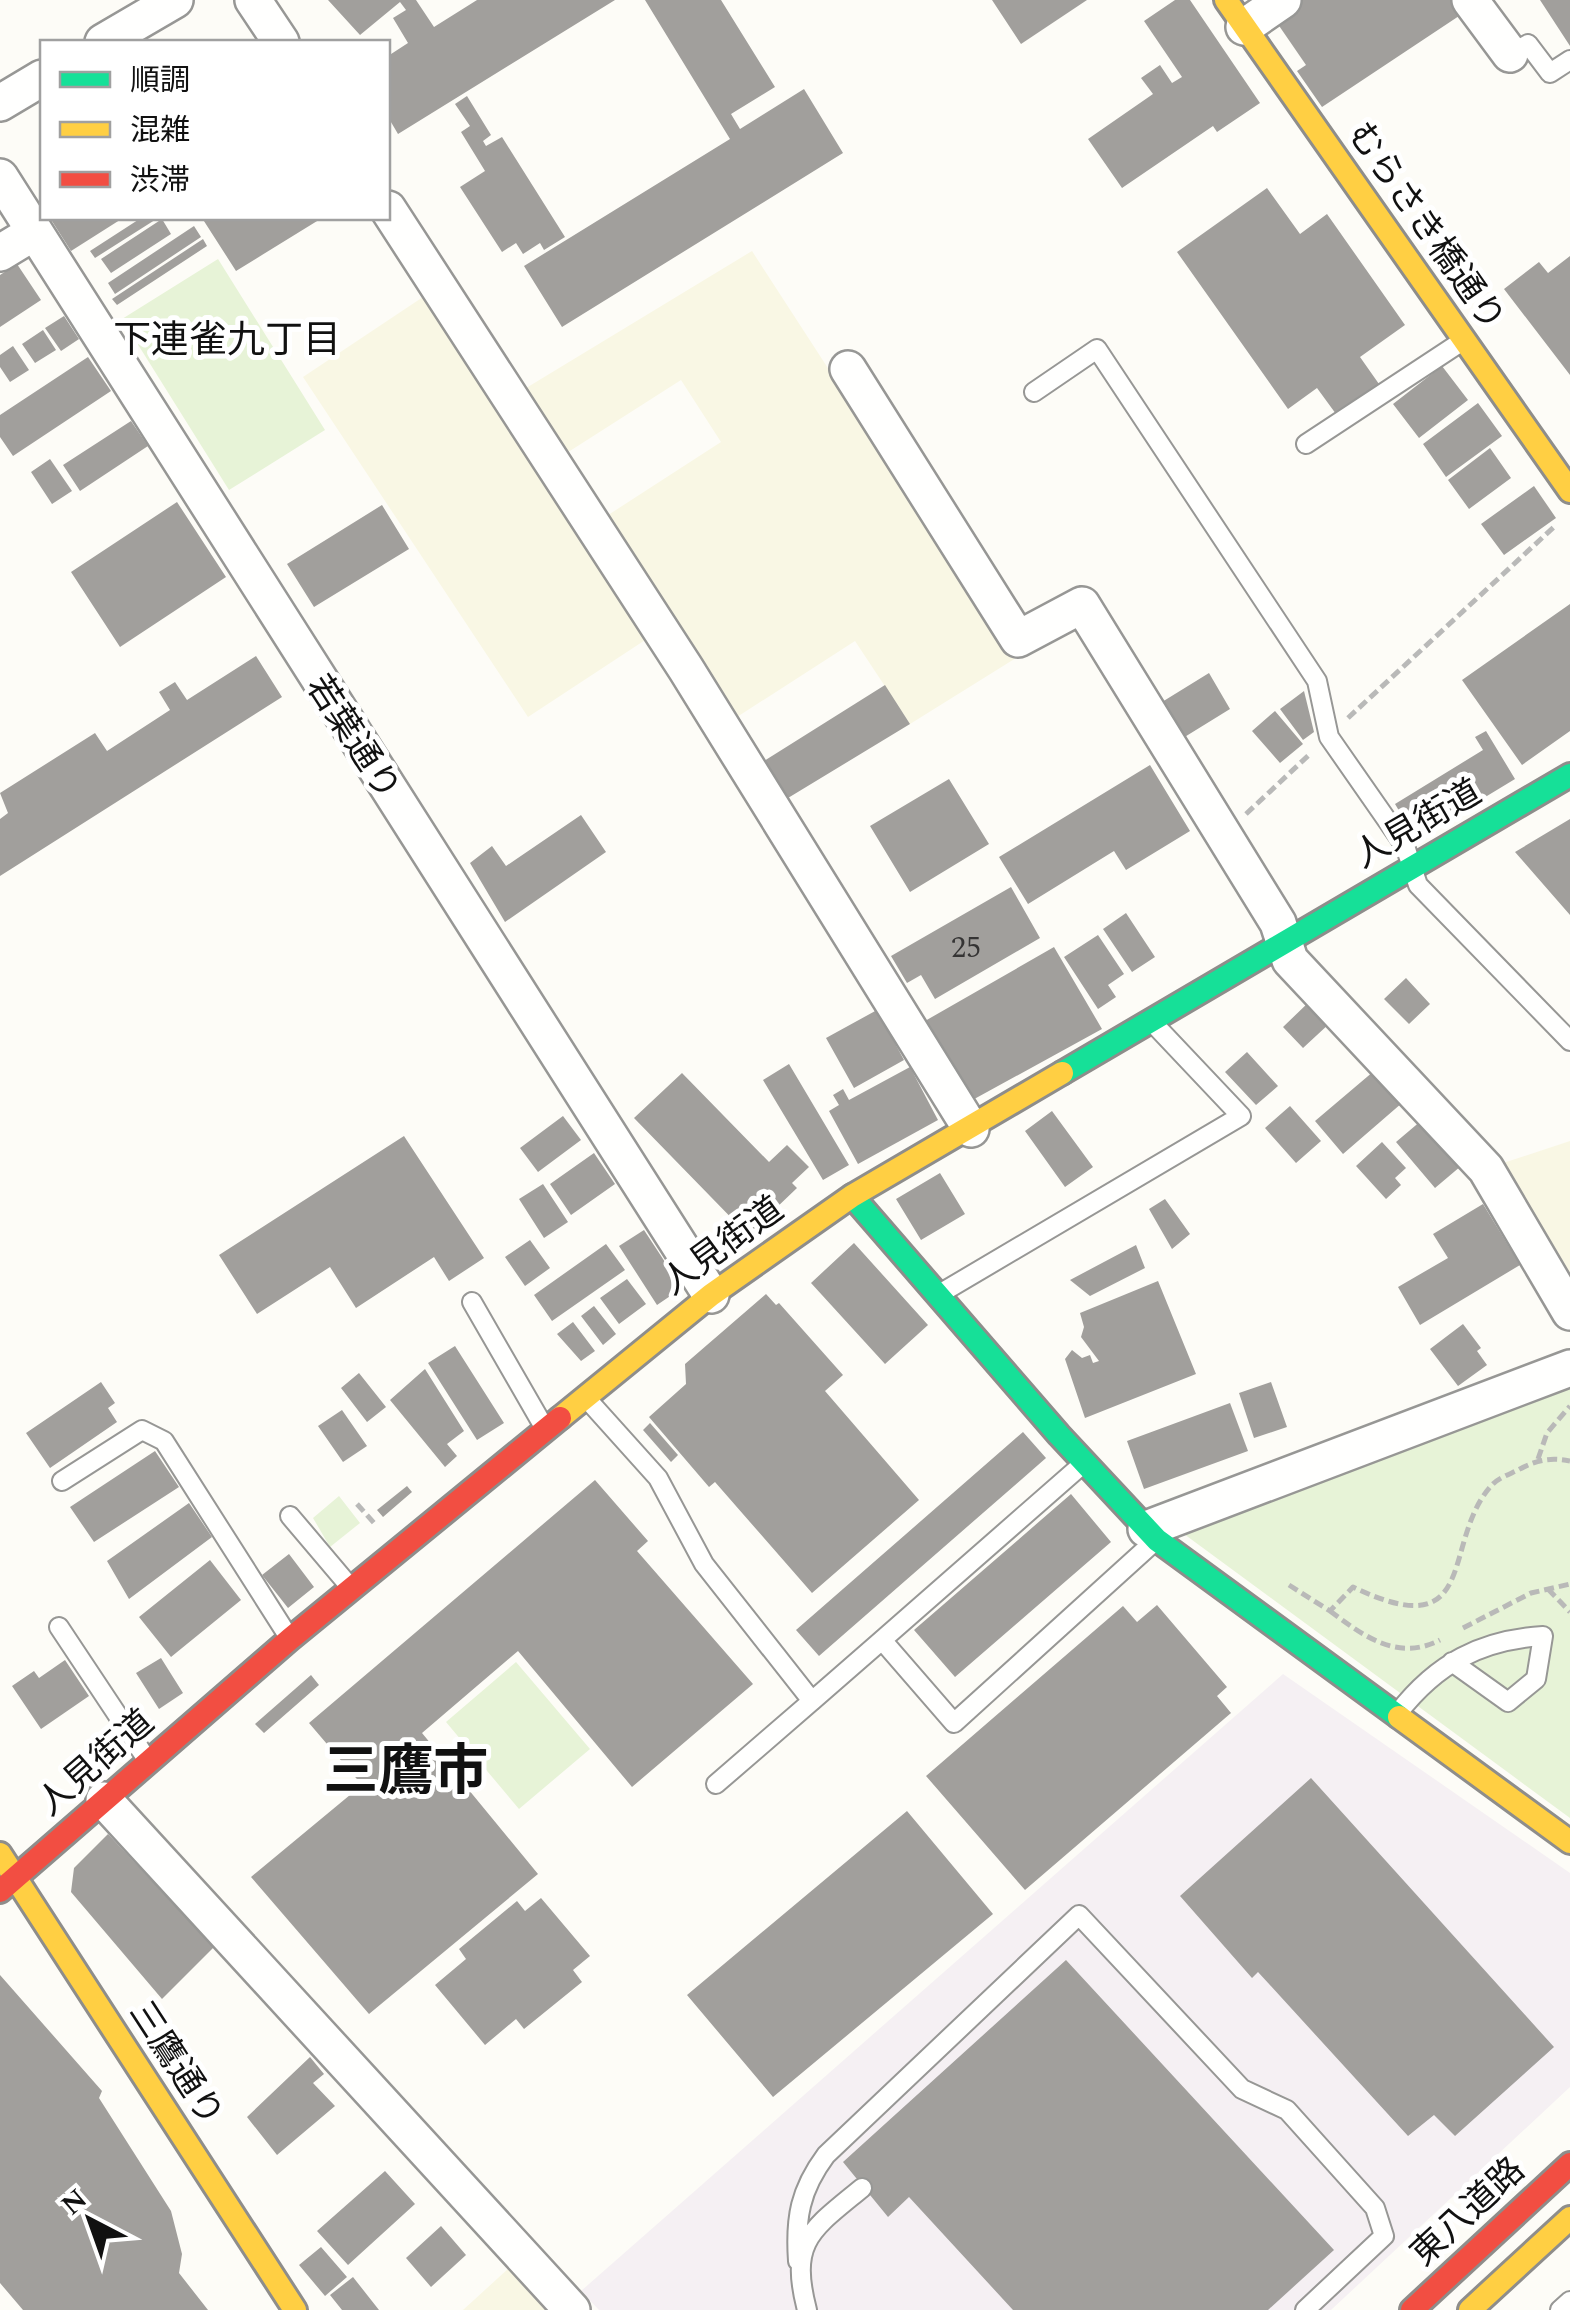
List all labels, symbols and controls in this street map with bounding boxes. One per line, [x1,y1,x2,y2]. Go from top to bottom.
legend [40,40,390,220]
text: 順調 [130,58,190,104]
text: 混雑 [130,108,190,154]
street label: むらさき橋通り [1334,111,1518,342]
text: 渋滞 [130,158,190,204]
district label: 下連雀九丁目 [113,312,341,370]
street label: 若葉通り [292,665,413,811]
street label: 人見街道 [1344,766,1492,882]
house number: 25 [951,925,981,971]
street label: 人見街道 [651,1184,795,1309]
street label: 人見街道 [26,1697,166,1829]
district label: 三鷹市 [323,1731,489,1814]
street label: 三鷹通り [115,1991,236,2137]
street label: 東八道路 [1399,2145,1537,2279]
north arrow [40,2170,140,2270]
text: N [52,2179,97,2226]

